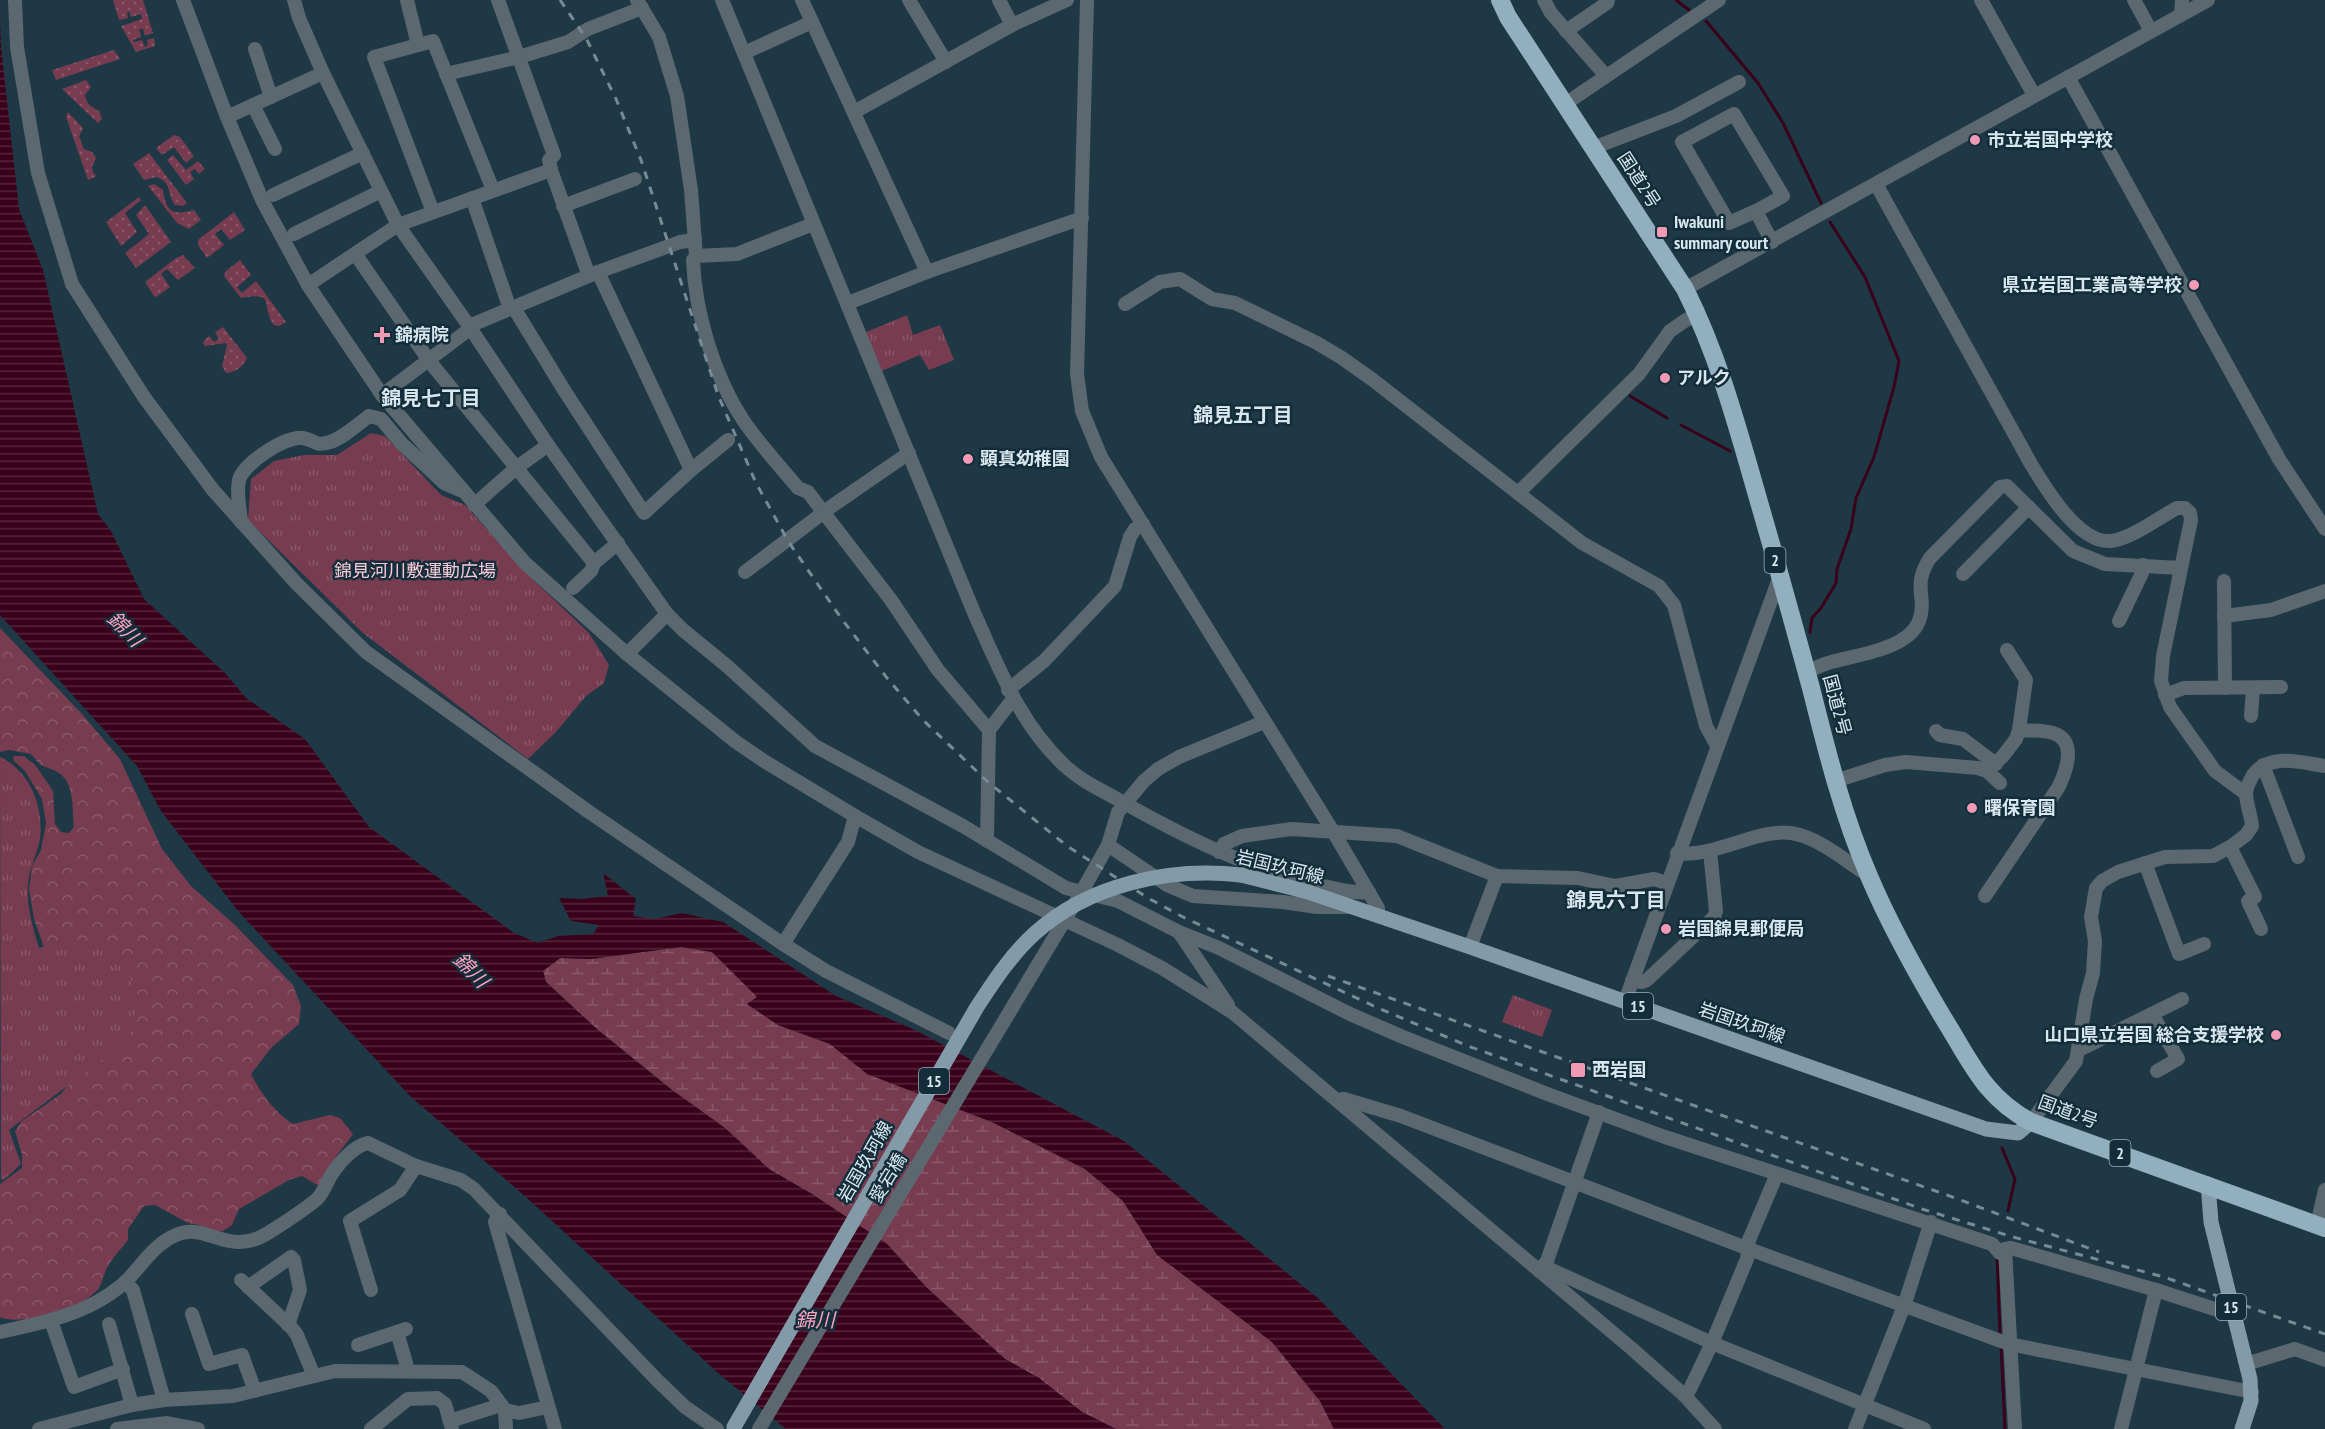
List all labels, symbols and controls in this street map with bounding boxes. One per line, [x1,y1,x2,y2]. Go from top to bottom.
place label: 市立岩国中学校 [1987,128,2113,151]
marker: 市立岩国中学校 [1968,133,1982,147]
street label: 国道2号 [1613,147,1666,212]
place label: Iwakuni summary court [1674,210,1769,254]
marker: Iwakuni summary court [1655,225,1669,239]
place label: 県立岩国工業高等学校 [2002,273,2182,296]
marker: 県立岩国工業高等学校 [2187,278,2201,292]
place label: 錦病院 [395,323,449,346]
marker: 錦病院 [373,326,391,344]
place label: アルク [1677,366,1731,389]
marker: アルク [1658,371,1672,385]
district label: 錦見七丁目 [381,385,481,411]
district label: 錦見五丁目 [1193,402,1293,428]
place label: 顕真幼稚園 [980,447,1070,470]
marker: 顕真幼稚園 [961,452,975,466]
road number: 2 [1764,547,1786,573]
park label: 錦見河川敷運動広場 [334,559,496,582]
water label: 錦川 [102,606,150,654]
street label: 国道2号 [1818,672,1857,738]
place label: 曙保育園 [1984,796,2056,819]
marker: 曙保育園 [1965,801,1979,815]
street label: 岩国玖珂線 [1234,844,1327,889]
district label: 錦見六丁目 [1566,887,1666,913]
place label: 岩国錦見郵便局 [1678,917,1804,940]
marker: 岩国錦見郵便局 [1659,922,1673,936]
water label: 錦川 [448,947,496,995]
road number: 15 [1623,993,1653,1019]
street label: 岩国玖珂線 [1696,997,1788,1048]
place label: 山口県立岩国 総合支援学校 [2044,1023,2264,1046]
marker: 山口県立岩国 総合支援学校 [2269,1028,2283,1042]
place label: 西岩国 [1592,1058,1646,1081]
marker: 西岩国 [1569,1061,1587,1079]
road number: 15 [919,1068,949,1094]
street label: 国道2号 [2035,1090,2101,1133]
street label: 岩国玖珂線 [832,1117,897,1206]
road number: 2 [2110,1140,2130,1166]
street label: 愛宕橋 [864,1149,911,1207]
road number: 15 [2216,1294,2246,1320]
water label: 錦川 [795,1307,837,1333]

